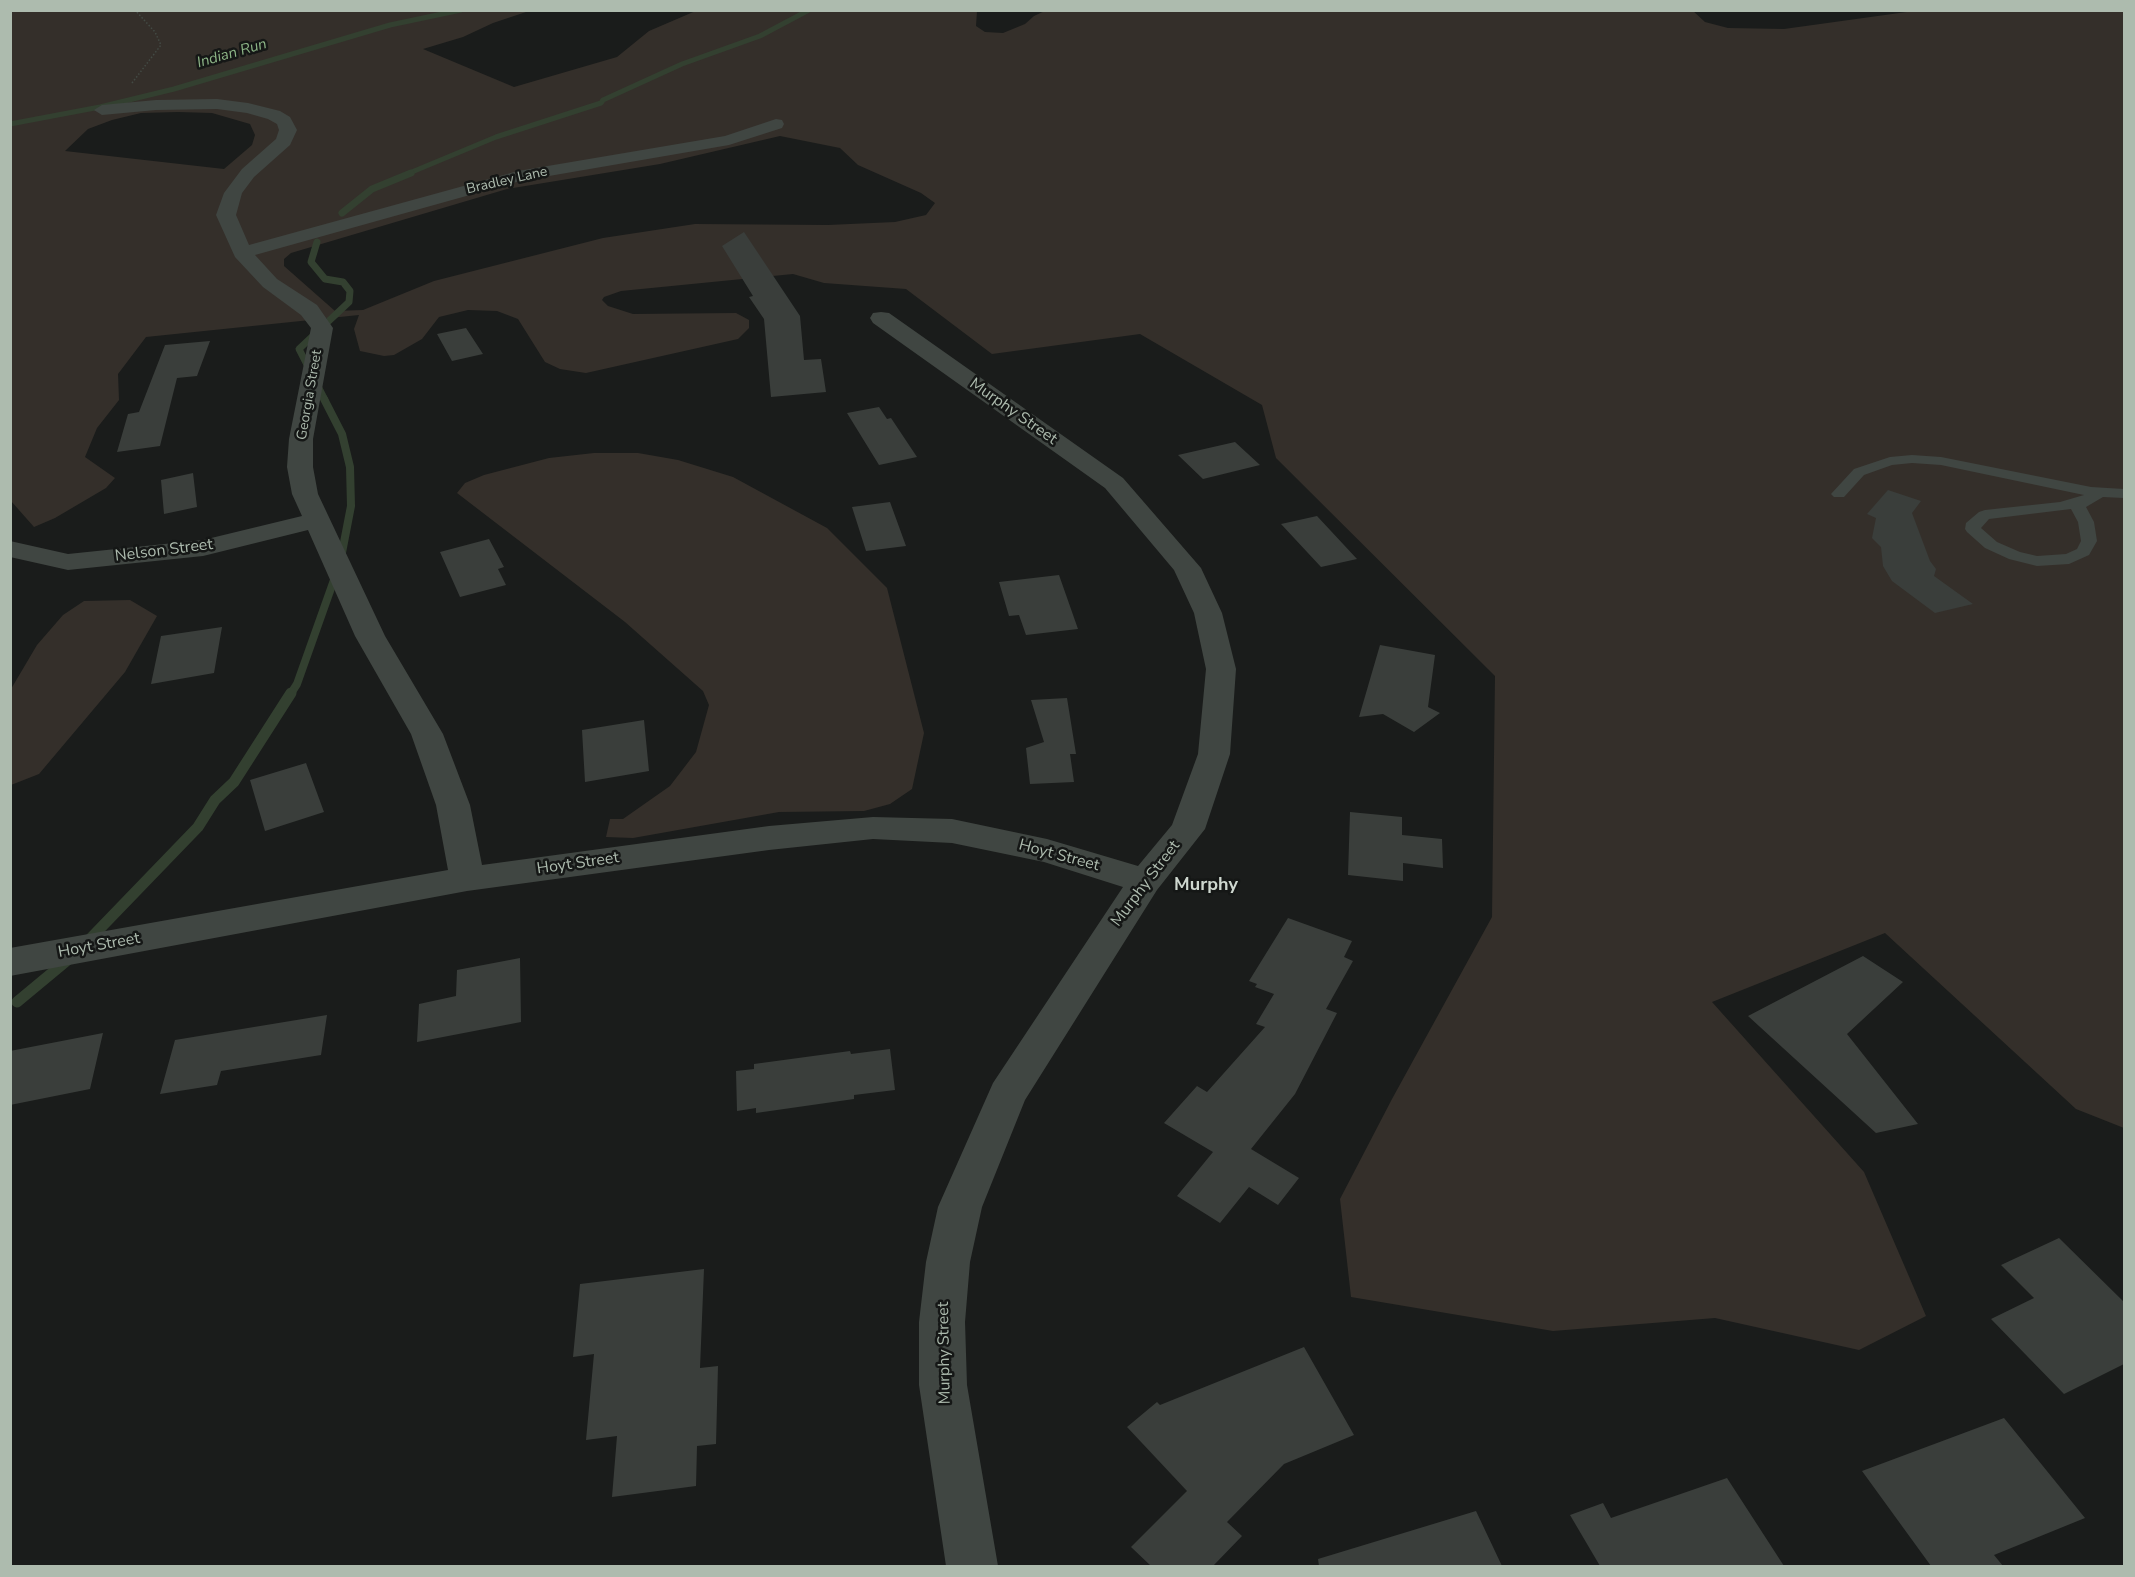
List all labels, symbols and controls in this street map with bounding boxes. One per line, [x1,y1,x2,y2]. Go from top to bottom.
water label: Indian Run [195,35,269,73]
street label: Bradley Lane [465,164,549,198]
street label: Georgia Street [294,349,326,441]
street label: Murphy Street [965,375,1061,449]
street label: Nelson Street [114,535,214,567]
street label: Hoyt Street [1017,836,1101,876]
street label: Murphy Street [1107,837,1185,931]
street label: Hoyt Street [536,849,620,879]
district label: Murphy [1174,875,1238,897]
street label: Hoyt Street [57,929,141,963]
street label: Murphy Street [935,1301,955,1405]

